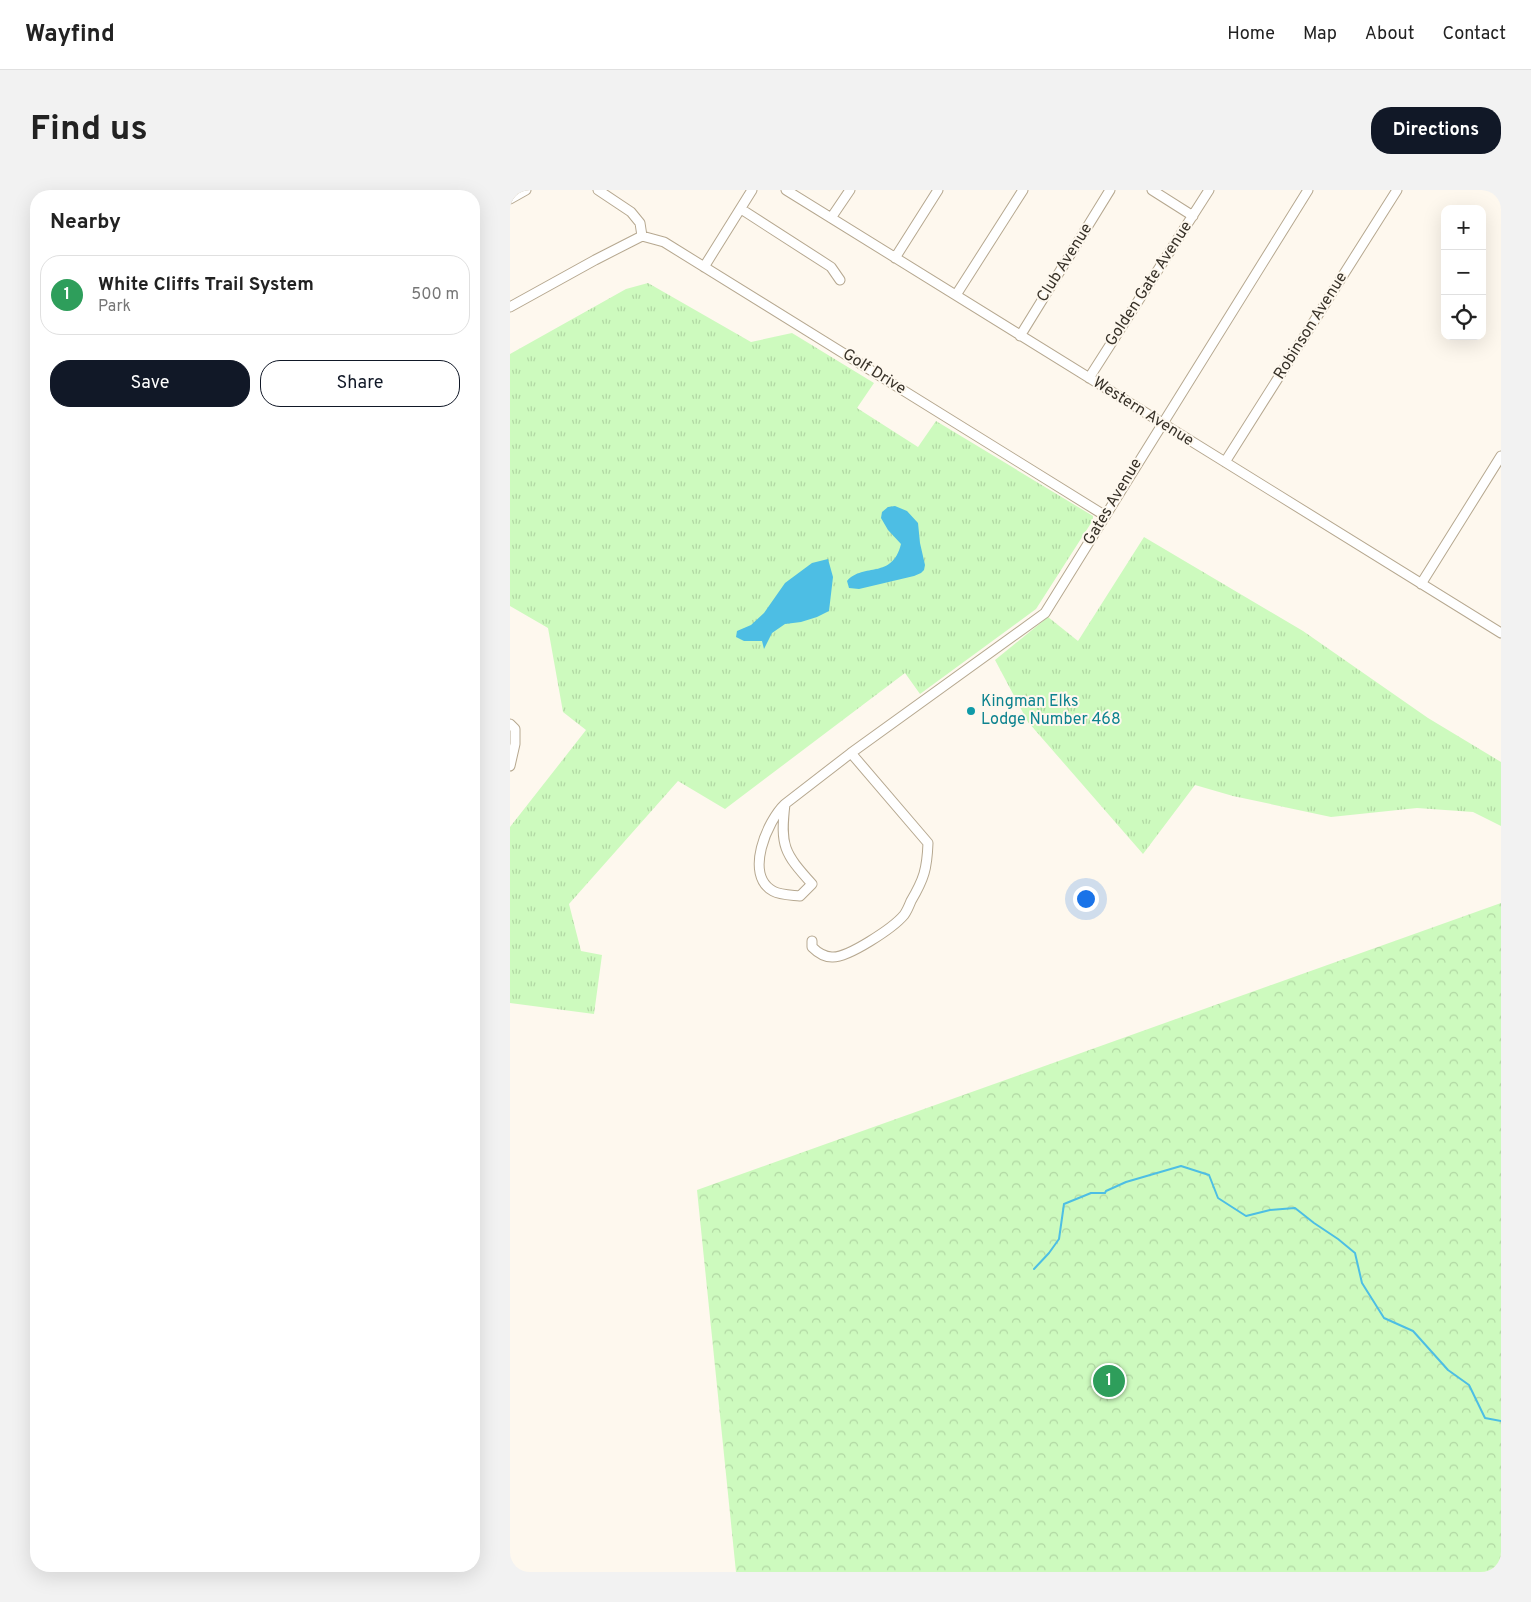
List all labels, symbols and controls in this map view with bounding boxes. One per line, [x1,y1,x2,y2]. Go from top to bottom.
text: Wayfind [25,20,115,50]
text: Home [1227,23,1275,46]
text: Map [1303,23,1337,46]
text: About [1365,23,1414,46]
text: Contact [1442,23,1506,46]
button: Directions [1371,107,1501,154]
text: Find us [30,108,148,152]
map controls [1441,205,1486,340]
button: + [1441,205,1486,250]
text: Nearby [50,209,121,236]
street label: Golden Gate Avenue [1101,218,1197,350]
street label: Club Avenue [1033,220,1097,306]
button: − [1441,250,1486,295]
street label: Robinson Avenue [1270,269,1352,383]
text: White Cliffs Trail System [98,273,314,297]
text: 1 [64,285,70,305]
text: 500 m [411,285,459,305]
button: locate [1441,295,1486,340]
text: Park [98,297,131,317]
street label: Golf Drive [839,345,909,399]
button: Save [50,360,250,407]
button: Share [260,360,460,407]
street label: Western Avenue [1089,373,1197,451]
street label: Gates Avenue [1079,455,1147,549]
place label: Kingman Elks Lodge Number 468 [981,692,1121,730]
marker: Kingman Elks Lodge Number 468 [965,705,977,717]
your location [1073,886,1099,912]
pin: 1 [1093,1362,1125,1400]

